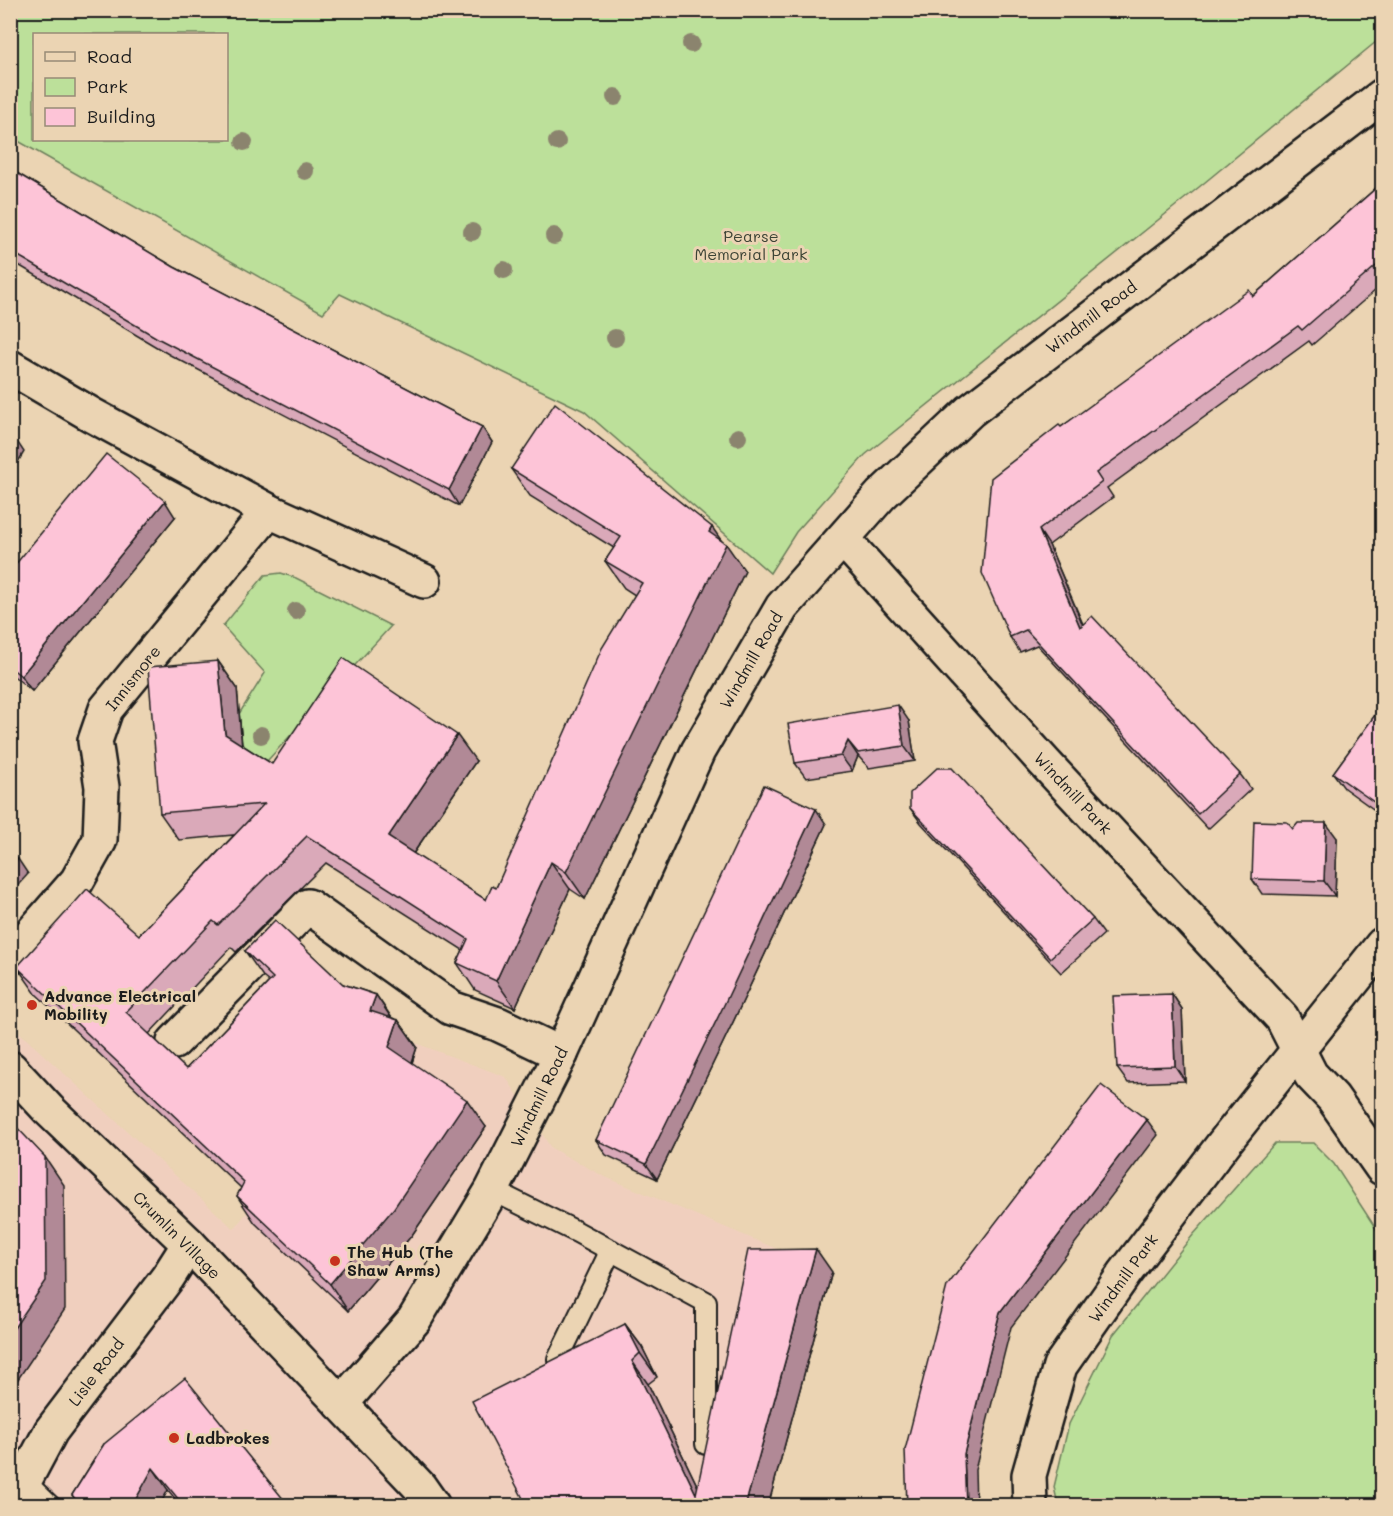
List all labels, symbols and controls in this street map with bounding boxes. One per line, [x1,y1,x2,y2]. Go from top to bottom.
legend [33,33,228,141]
text: Road [87,44,132,68]
text: Park [87,74,128,98]
text: Building [87,104,155,128]
park label: Pearse Memorial Park [694,225,808,264]
street label: Windmill Road [1041,276,1140,358]
street label: Windmill Road [714,607,787,712]
street label: Innismore [100,641,165,715]
street label: Windmill Park [1030,747,1117,838]
place label: Advance Electrical Mobility [44,985,196,1024]
marker: Advance Electrical Mobility [25,998,39,1012]
street label: Windmill Road [505,1043,572,1150]
street label: Crumlin Village [129,1186,226,1283]
street label: Windmill Park [1083,1229,1162,1326]
place label: The Hub (The Shaw Arms) [347,1241,453,1280]
marker: The Hub (The Shaw Arms) [328,1254,342,1268]
street label: Lisle Road [63,1333,128,1410]
place label: Ladbrokes [186,1427,270,1448]
marker: Ladbrokes [167,1431,181,1445]

